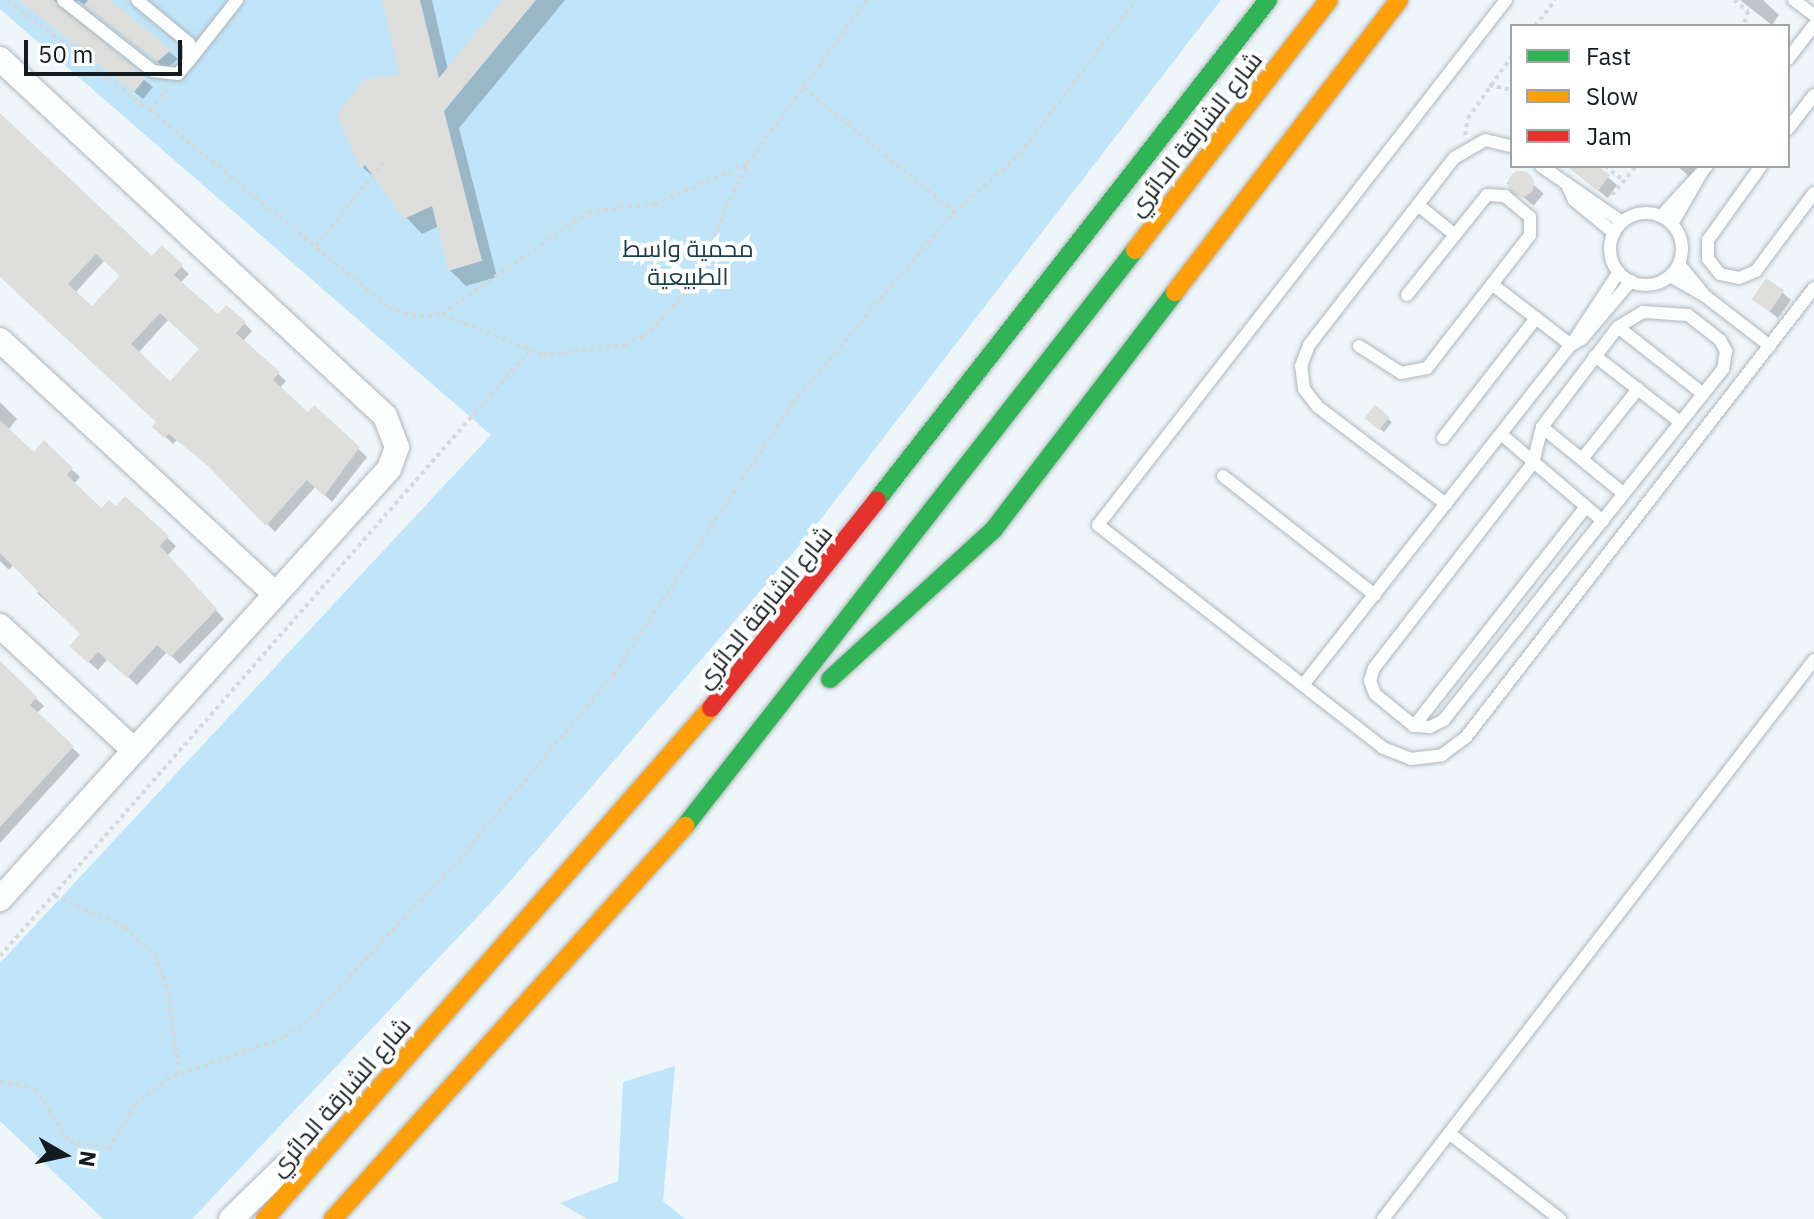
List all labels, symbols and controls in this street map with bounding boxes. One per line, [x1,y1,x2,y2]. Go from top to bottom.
scale bar [28,24,186,74]
legend [1510,24,1790,168]
text: 50 m [38,38,93,70]
text: Fast [1586,40,1631,72]
street label: شارع الشارقة الدائري [1122,46,1268,222]
text: Slow [1586,80,1638,112]
text: Jam [1586,120,1632,152]
park label: محمية واسط الطبيعية [622,235,754,291]
street label: شارع الشارقة الدائري [690,520,838,694]
street label: شارع الشارقة الدائري [263,1012,417,1182]
north arrow [24,1115,104,1195]
text: N [73,1149,104,1169]

